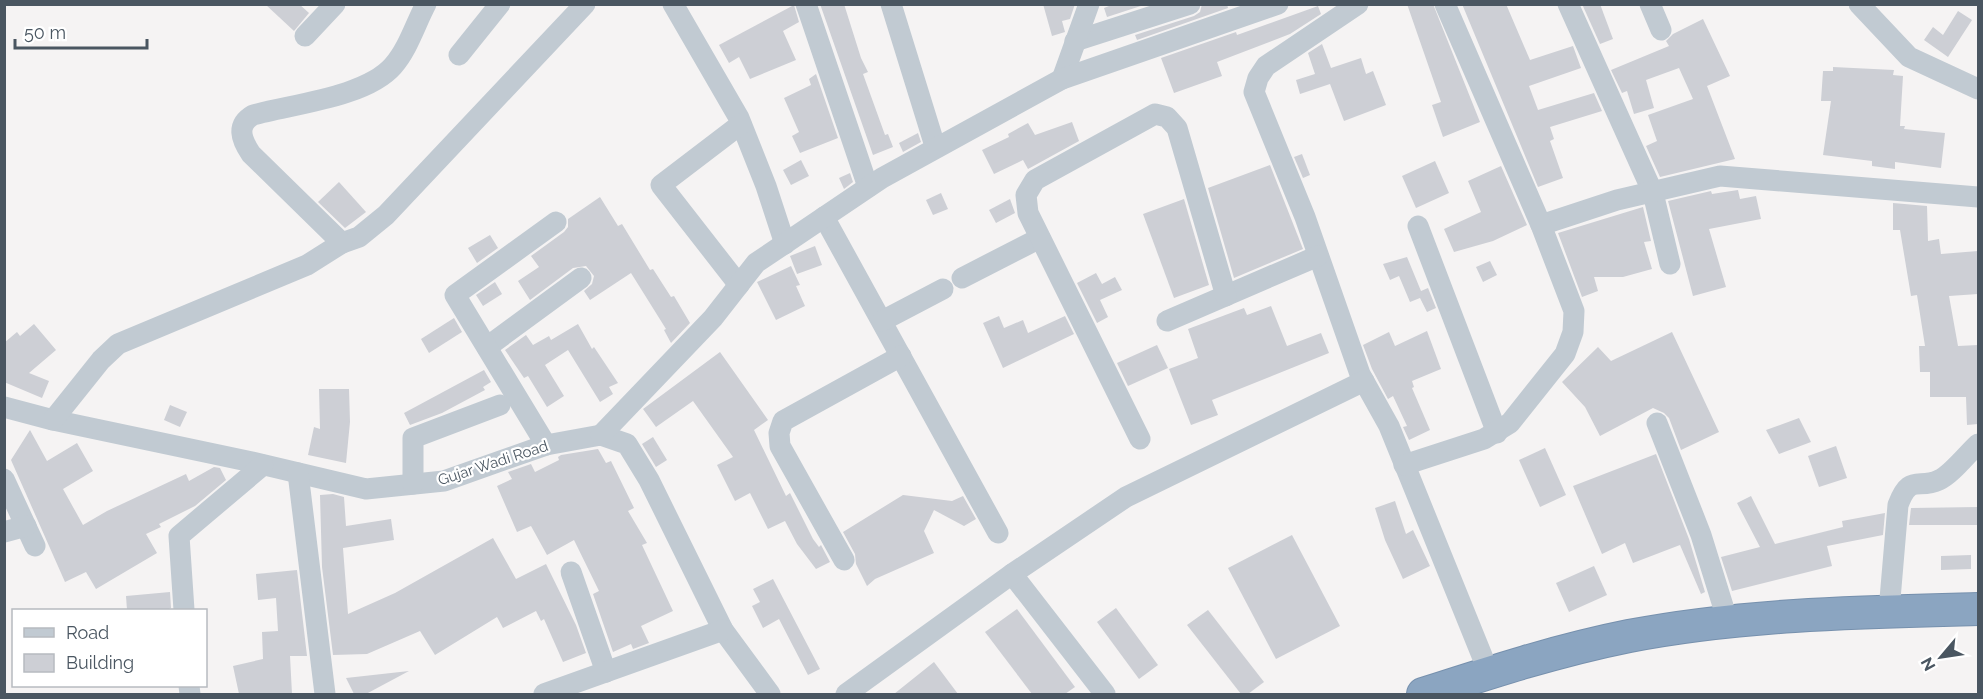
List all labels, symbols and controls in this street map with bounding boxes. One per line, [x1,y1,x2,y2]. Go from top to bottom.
scale bar [15,12,147,50]
text: 50 m [24,22,66,43]
street label: Gujar Wadi Road [436,437,550,489]
legend [12,609,207,687]
text: Road [66,622,109,643]
north arrow [1911,627,1971,687]
text: Building [66,652,134,673]
text: N [1917,654,1940,674]

